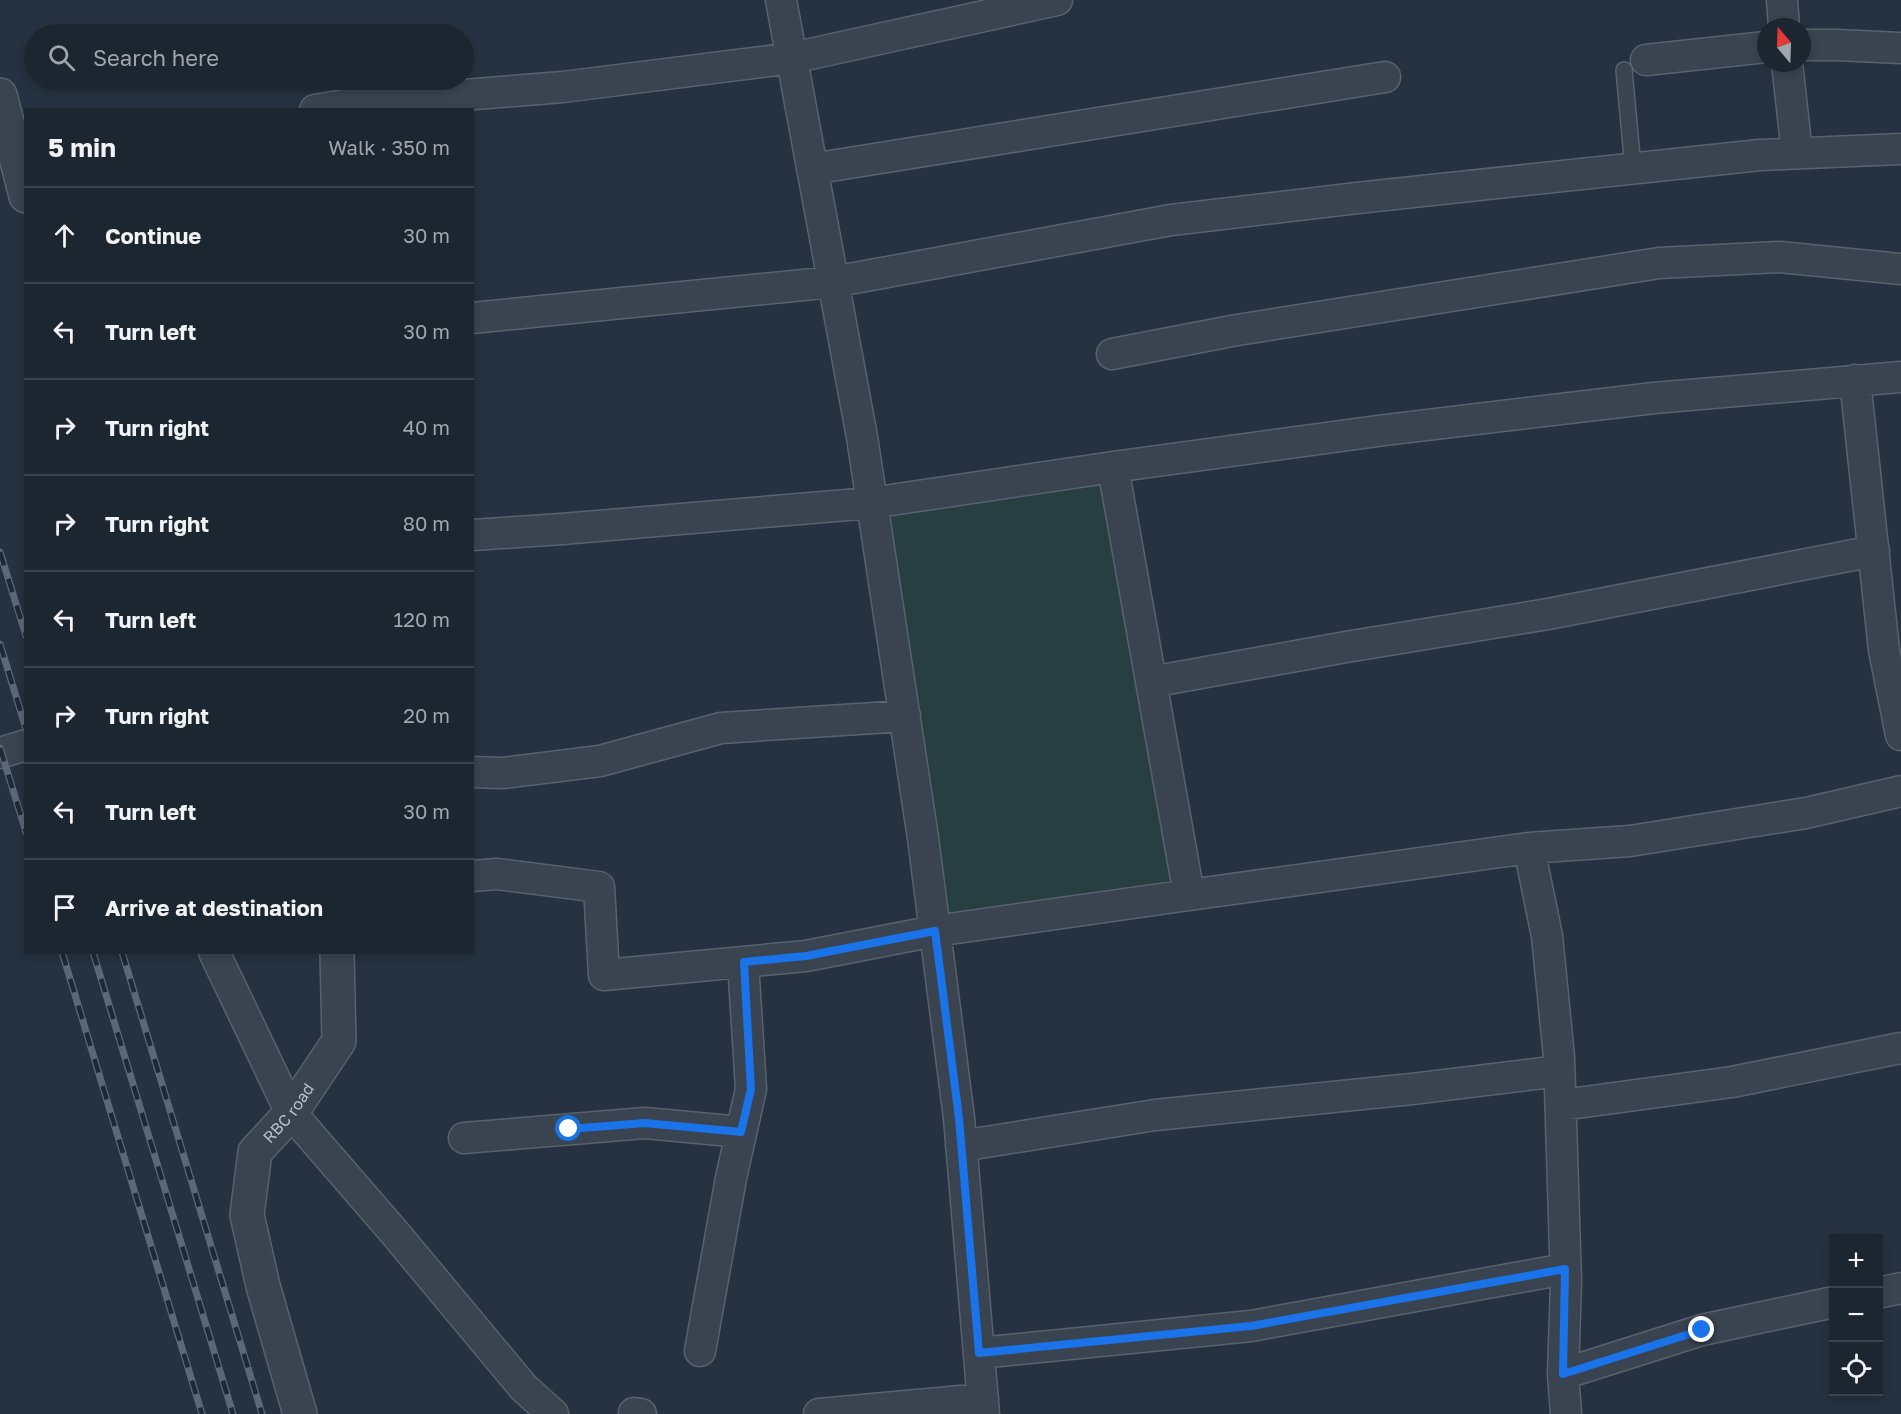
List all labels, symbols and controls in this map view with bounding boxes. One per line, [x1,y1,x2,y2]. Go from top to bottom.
north arrow [1757,18,1811,72]
search box [24,24,474,90]
icon: search [45,41,78,74]
text: Search here [93,44,219,71]
text: 5 min [48,132,116,163]
text: Walk · 350 m [328,135,450,159]
icon: ahead [48,219,81,252]
text: Continue [105,222,201,249]
text: 30 m [403,223,450,247]
icon: left [48,315,81,348]
text: Turn left [105,318,196,345]
text: 30 m [403,319,450,343]
icon: right [48,411,81,444]
text: Turn right [105,414,209,441]
text: 40 m [403,415,450,439]
icon: right [48,507,81,540]
text: Turn right [105,510,209,537]
text: 80 m [403,511,450,535]
icon: left [48,603,81,636]
text: Turn left [105,606,196,633]
text: 120 m [394,607,450,631]
icon: right [48,699,81,732]
text: Turn right [105,702,209,729]
text: 20 m [403,703,450,727]
icon: left [48,795,81,828]
text: Turn left [105,798,196,825]
text: 30 m [403,799,450,823]
icon: arrive [48,891,81,924]
text: Arrive at destination [105,894,323,921]
street label: RBC road [258,1079,318,1147]
route start [555,1115,581,1141]
map controls [1829,1234,1883,1396]
button: + [1829,1234,1883,1288]
button: − [1829,1288,1883,1342]
route end [1688,1316,1714,1342]
button: locate [1829,1342,1883,1396]

